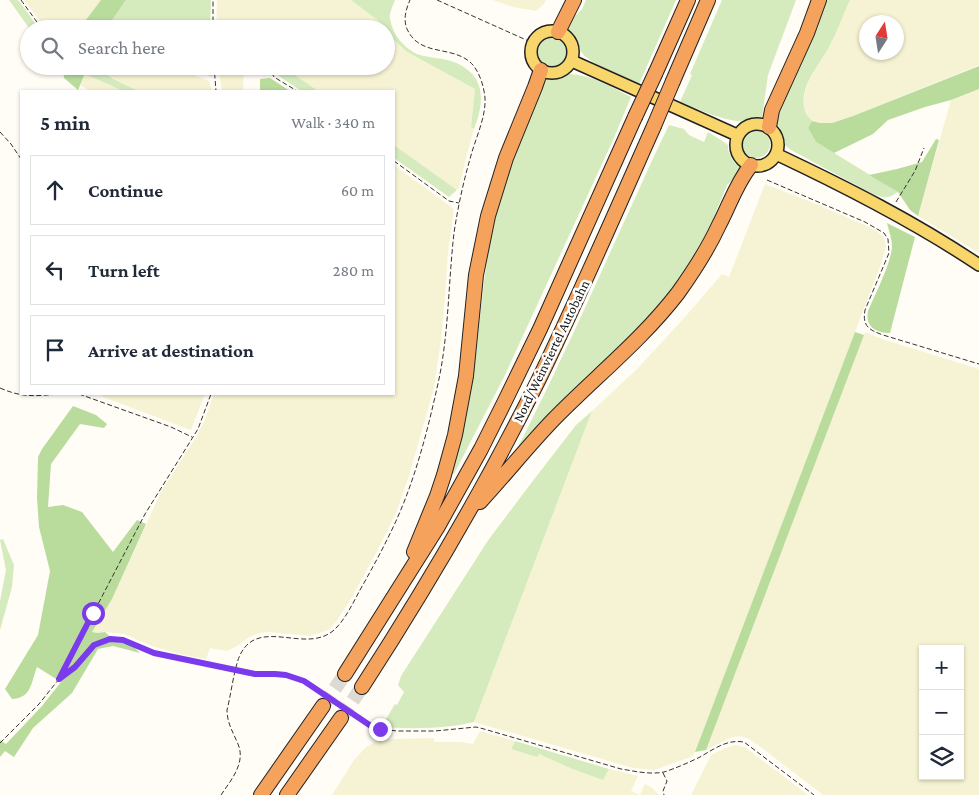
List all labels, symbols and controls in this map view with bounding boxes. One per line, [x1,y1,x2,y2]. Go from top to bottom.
north arrow [859,15,904,60]
search box [20,20,395,75]
icon: search [38,34,66,62]
text: Search here [78,37,165,58]
text: 5 min [40,111,90,135]
text: Walk · 340 m [291,114,375,131]
icon: ahead [41,176,69,204]
text: Continue [88,180,163,201]
text: 60 m [341,182,374,199]
icon: left [41,256,69,284]
text: Turn left [88,260,160,281]
text: 280 m [333,262,374,279]
street label: Nord/Weinviertel Autobahn [510,277,593,425]
icon: arrive [41,336,69,364]
text: Arrive at destination [88,340,254,361]
route start [82,602,105,625]
map controls [919,645,964,780]
button: + [919,645,964,690]
button: − [919,690,964,735]
route end [369,718,392,741]
button: layers [919,735,964,780]

